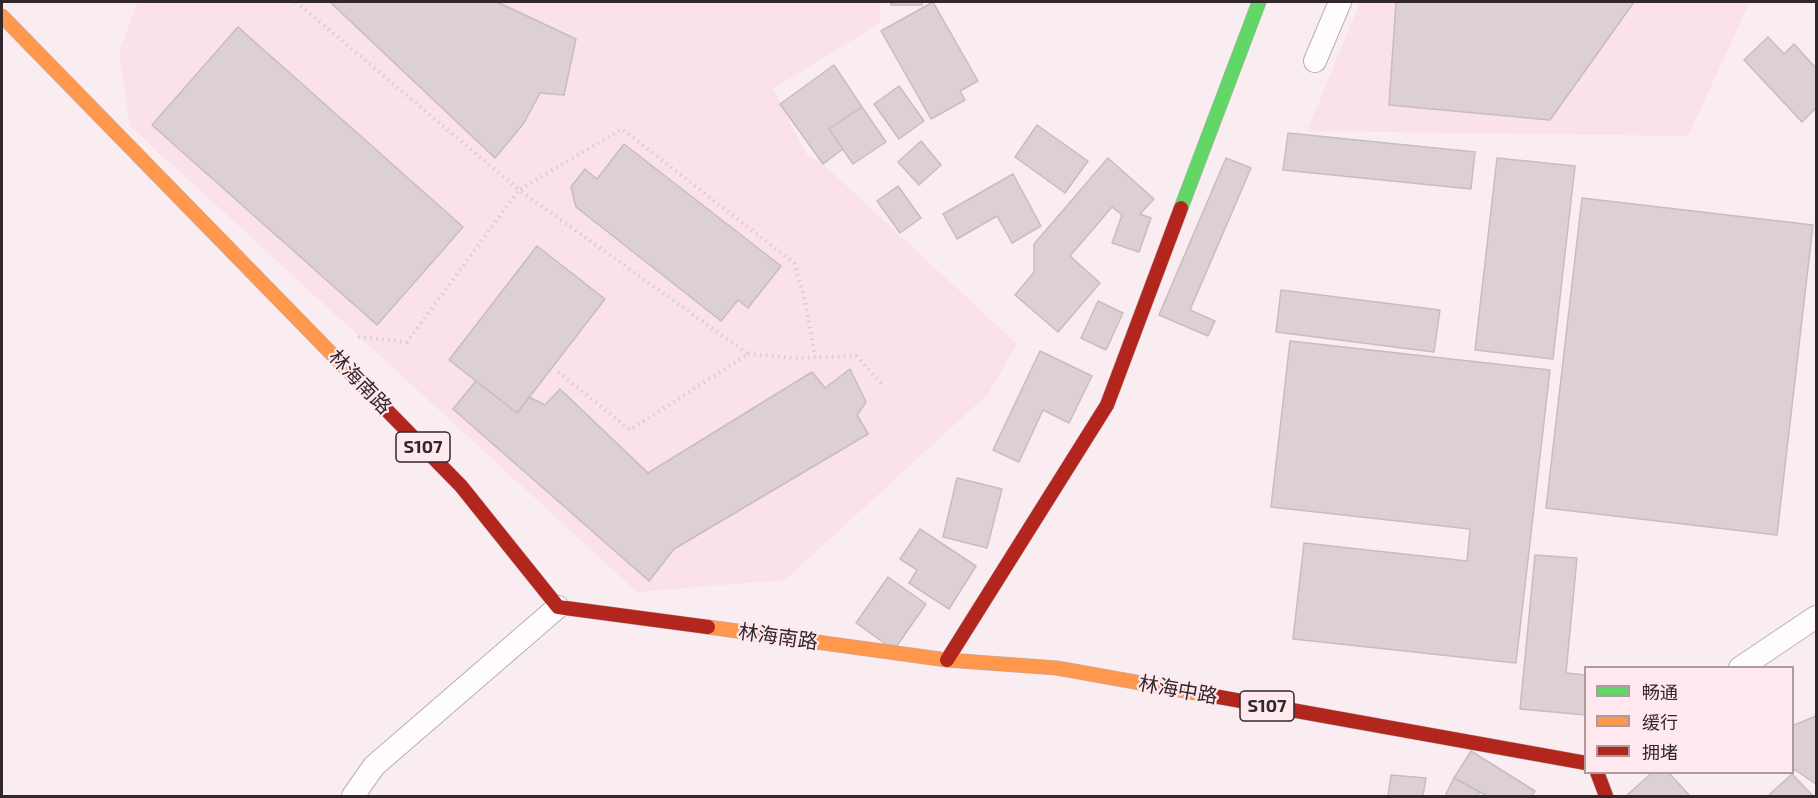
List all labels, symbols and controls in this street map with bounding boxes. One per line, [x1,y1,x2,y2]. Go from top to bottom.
street label: 林海南路 [324,345,396,419]
road number: S107 [396,432,450,462]
street label: 林海南路 [737,620,819,654]
legend [1584,666,1794,774]
street label: 林海中路 [1137,671,1219,709]
text: 畅通 [1642,681,1678,703]
road number: S107 [1240,691,1294,721]
text: 缓行 [1642,711,1678,733]
text: 拥堵 [1642,741,1678,763]

